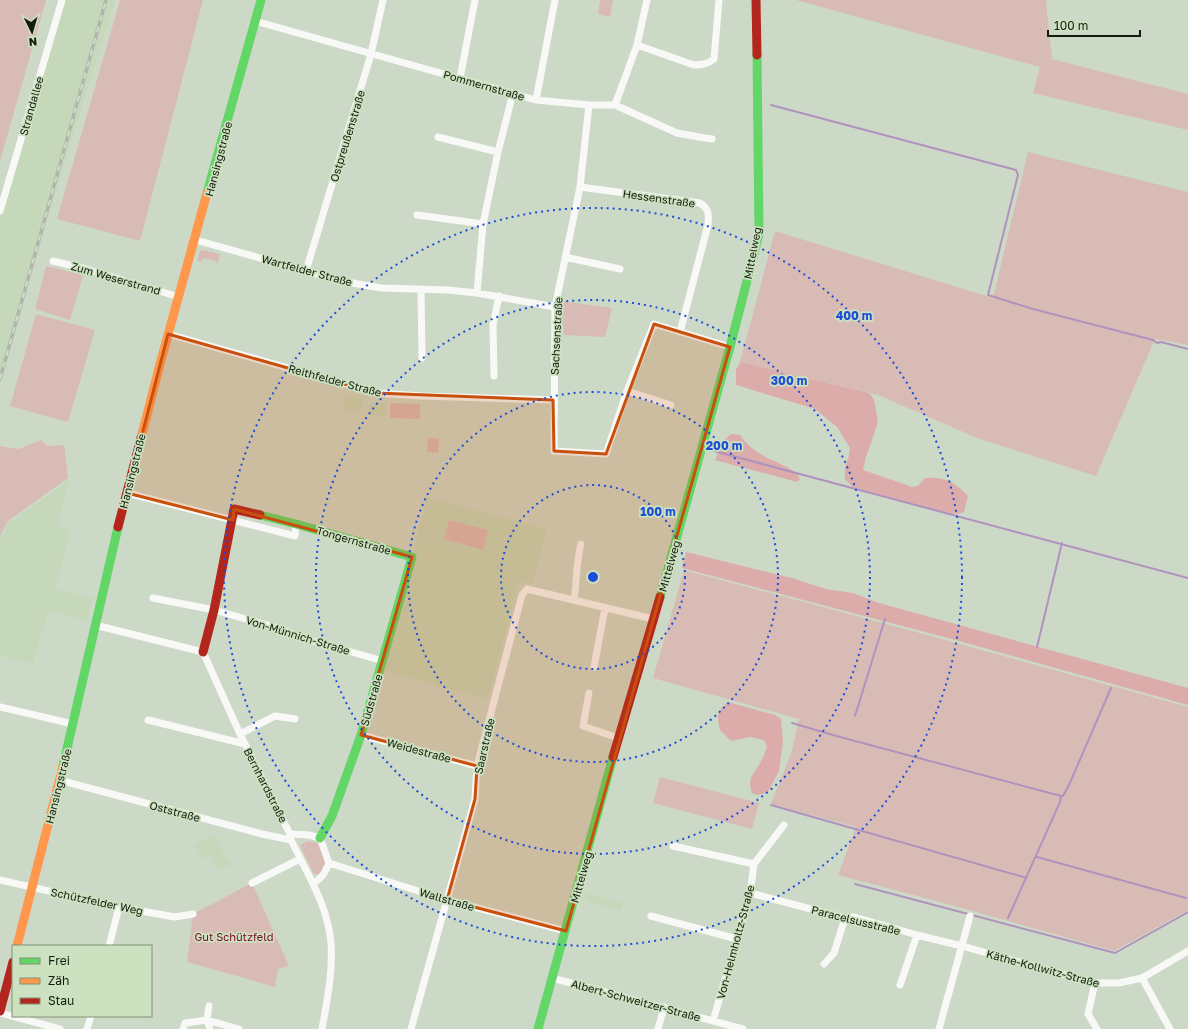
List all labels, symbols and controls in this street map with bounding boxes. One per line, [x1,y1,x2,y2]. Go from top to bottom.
north arrow [12,12,52,52]
scale bar [1048,12,1140,38]
text: 100 m [1054,18,1088,33]
text: N [28,36,38,49]
street label: Pommernstraße [442,67,526,103]
street label: Strandallee [16,75,46,137]
street label: Ostpreußenstraße [327,89,367,183]
street label: Hansingstraße [202,120,234,198]
street label: Hessenstraße [622,186,696,210]
street label: Mittelweg [741,226,763,280]
street label: Wartfelder Straße [260,252,354,288]
street label: Zum Weserstrand [70,259,162,297]
street label: Sachsenstraße [547,297,565,375]
text: 400 m [836,308,872,323]
street label: Reithfelder Straße [287,361,383,399]
text: 300 m [771,373,807,388]
street label: Hansingstraße [116,432,148,510]
text: 200 m [706,438,742,453]
text: 100 m [640,504,676,519]
street label: Tongernstraße [315,523,393,557]
street label: Mittelweg [655,539,683,593]
centre of rings [586,570,600,584]
street label: Von-Münnich-Straße [244,613,352,657]
street label: Südstraße [357,672,385,728]
street label: Saarstraße [471,717,497,775]
street label: Weidestraße [385,735,453,765]
street label: Bernhardstraße [242,745,290,825]
street label: Hansingstraße [42,747,74,825]
street label: Oststraße [148,798,202,824]
street label: Mittelweg [567,850,595,904]
street label: Von-Helmholtz-Straße [714,884,756,1000]
street label: Schützfelder Weg [50,885,144,917]
street label: Wallstraße [418,885,476,913]
street label: Paracelsusstraße [810,903,902,937]
park label: Gut Schützfeld [195,930,273,943]
legend [12,945,152,1017]
street label: Käthe-Kollwitz-Straße [985,947,1101,989]
text: Frei [48,953,70,968]
text: Zäh [48,973,69,988]
street label: Albert-Schweitzer-Straße [570,976,702,1024]
text: Stau [48,993,74,1008]

